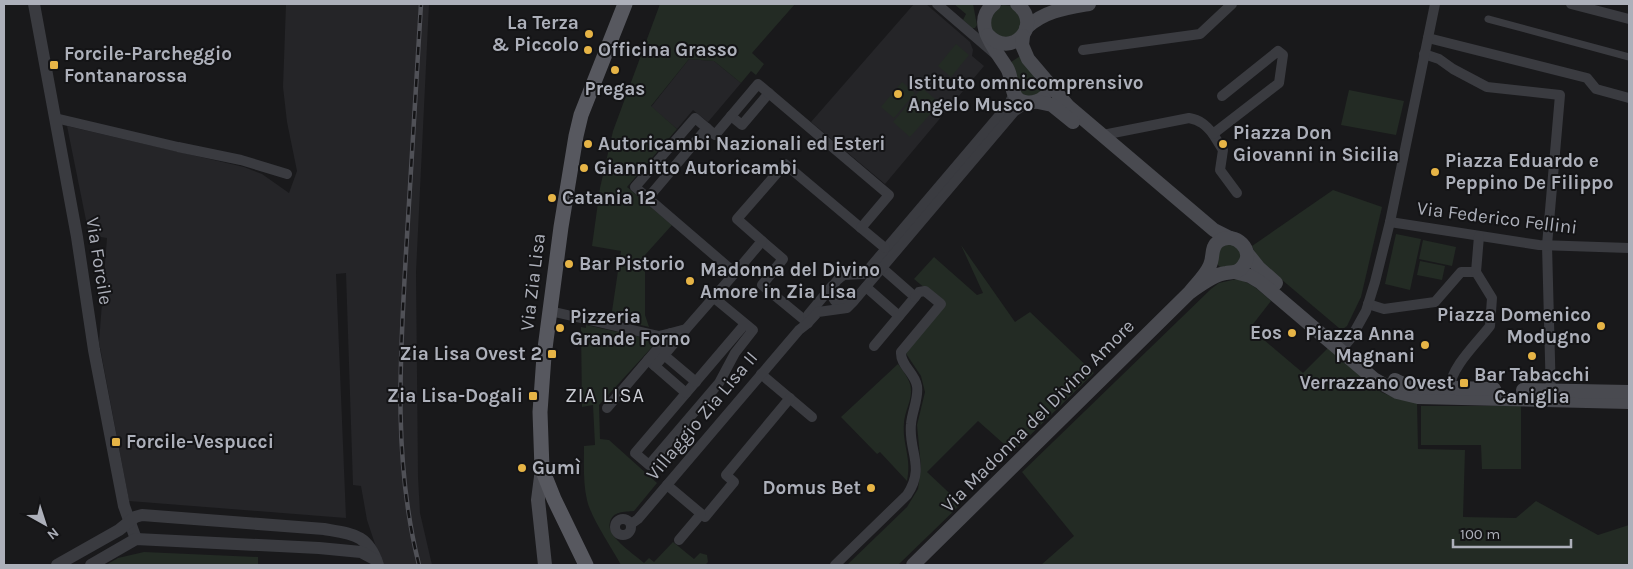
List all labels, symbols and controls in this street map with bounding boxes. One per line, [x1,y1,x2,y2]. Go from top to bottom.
place label: La Terza & Piccolo [491,12,579,56]
marker: La Terza & Piccolo [583,28,595,40]
place label: Officina Grasso [598,39,737,61]
place label: Forcile-Parcheggio Fontanarossa [64,43,232,87]
marker: Officina Grasso [582,44,594,56]
marker: Forcile-Parcheggio Fontanarossa [48,59,60,71]
marker: Pregas [609,64,621,76]
place label: Istituto omnicomprensivo Angelo Musco [908,72,1144,116]
place label: Pregas [585,78,645,100]
marker: Istituto omnicomprensivo Angelo Musco [892,88,904,100]
place label: Piazza Don Giovanni in Sicilia [1233,122,1399,166]
place label: Autoricambi Nazionali ed Esteri [598,133,886,155]
marker: Autoricambi Nazionali ed Esteri [582,138,594,150]
marker: Piazza Don Giovanni in Sicilia [1217,138,1229,150]
place label: Piazza Eduardo e Peppino De Filippo [1445,150,1613,194]
place label: Giannitto Autoricambi [594,157,798,179]
marker: Giannitto Autoricambi [578,162,590,174]
marker: Piazza Eduardo e Peppino De Filippo [1429,166,1441,178]
place label: Catania 12 [562,187,656,209]
marker: Catania 12 [546,192,558,204]
street label: Via Federico Fellini [1416,197,1578,239]
street label: Via Forcile [81,216,117,306]
street label: Via Zia Lisa [516,232,550,332]
place label: Bar Pistorio [579,253,685,275]
marker: Bar Pistorio [563,258,575,270]
place label: Madonna del Divino Amore in Zia Lisa [700,259,880,303]
marker: Madonna del Divino Amore in Zia Lisa [684,275,696,287]
place label: Piazza Domenico Modugno [1437,304,1591,348]
place label: Pizzeria Grande Forno [570,306,690,350]
street label: Via Madonna del Divino Amore [937,315,1139,517]
marker: Piazza Domenico Modugno [1595,320,1607,332]
marker: Pizzeria Grande Forno [554,322,566,334]
place label: Eos [1250,322,1282,344]
place label: Piazza Anna Magnani [1305,323,1415,367]
marker: Eos [1286,327,1298,339]
marker: Piazza Anna Magnani [1419,339,1431,351]
place label: Zia Lisa Ovest 2 [400,343,542,365]
street label: Villaggio Zia Lisa II [642,347,762,485]
marker: Zia Lisa Ovest 2 [546,348,558,360]
marker: Bar Tabacchi Caniglia [1526,350,1538,362]
place label: Bar Tabacchi Caniglia [1474,364,1590,408]
place label: Verrazzano Ovest [1299,372,1454,394]
marker: Verrazzano Ovest [1458,377,1470,389]
district label: ZIA LISA [565,384,645,407]
place label: Zia Lisa-Dogali [387,385,523,407]
marker: Zia Lisa-Dogali [527,390,539,402]
place label: Forcile-Vespucci [126,431,274,453]
marker: Forcile-Vespucci [110,436,122,448]
place label: Gumì [532,457,581,479]
marker: Gumì [516,462,528,474]
place label: Domus Bet [763,477,861,499]
marker: Domus Bet [865,482,877,494]
north arrow [20,499,70,549]
scale bar [1453,516,1570,548]
text: N [44,524,62,543]
text: 100 m [1460,525,1500,543]

